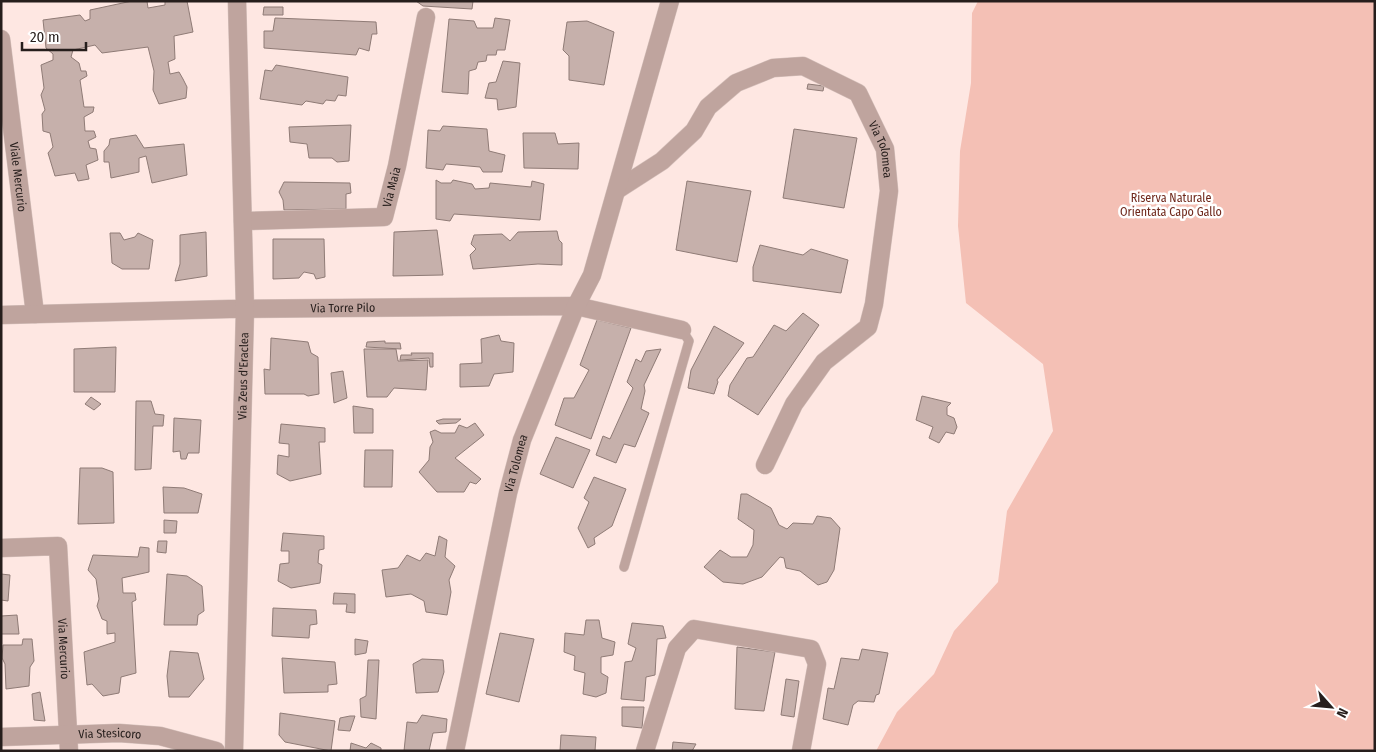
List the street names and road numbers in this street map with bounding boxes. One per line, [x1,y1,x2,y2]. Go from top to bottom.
street label: Via Tolomea [866,119,895,179]
street label: Viale Mercurio [7,141,29,213]
street label: Via Maia [380,165,404,209]
street label: Via Torre Pilo [311,301,375,315]
street label: Via Zeus d'Eraclea [235,332,251,420]
street label: Via Tolomea [501,432,531,494]
street label: Via Mercurio [55,618,72,680]
street label: Via Stesicoro [78,726,142,742]

